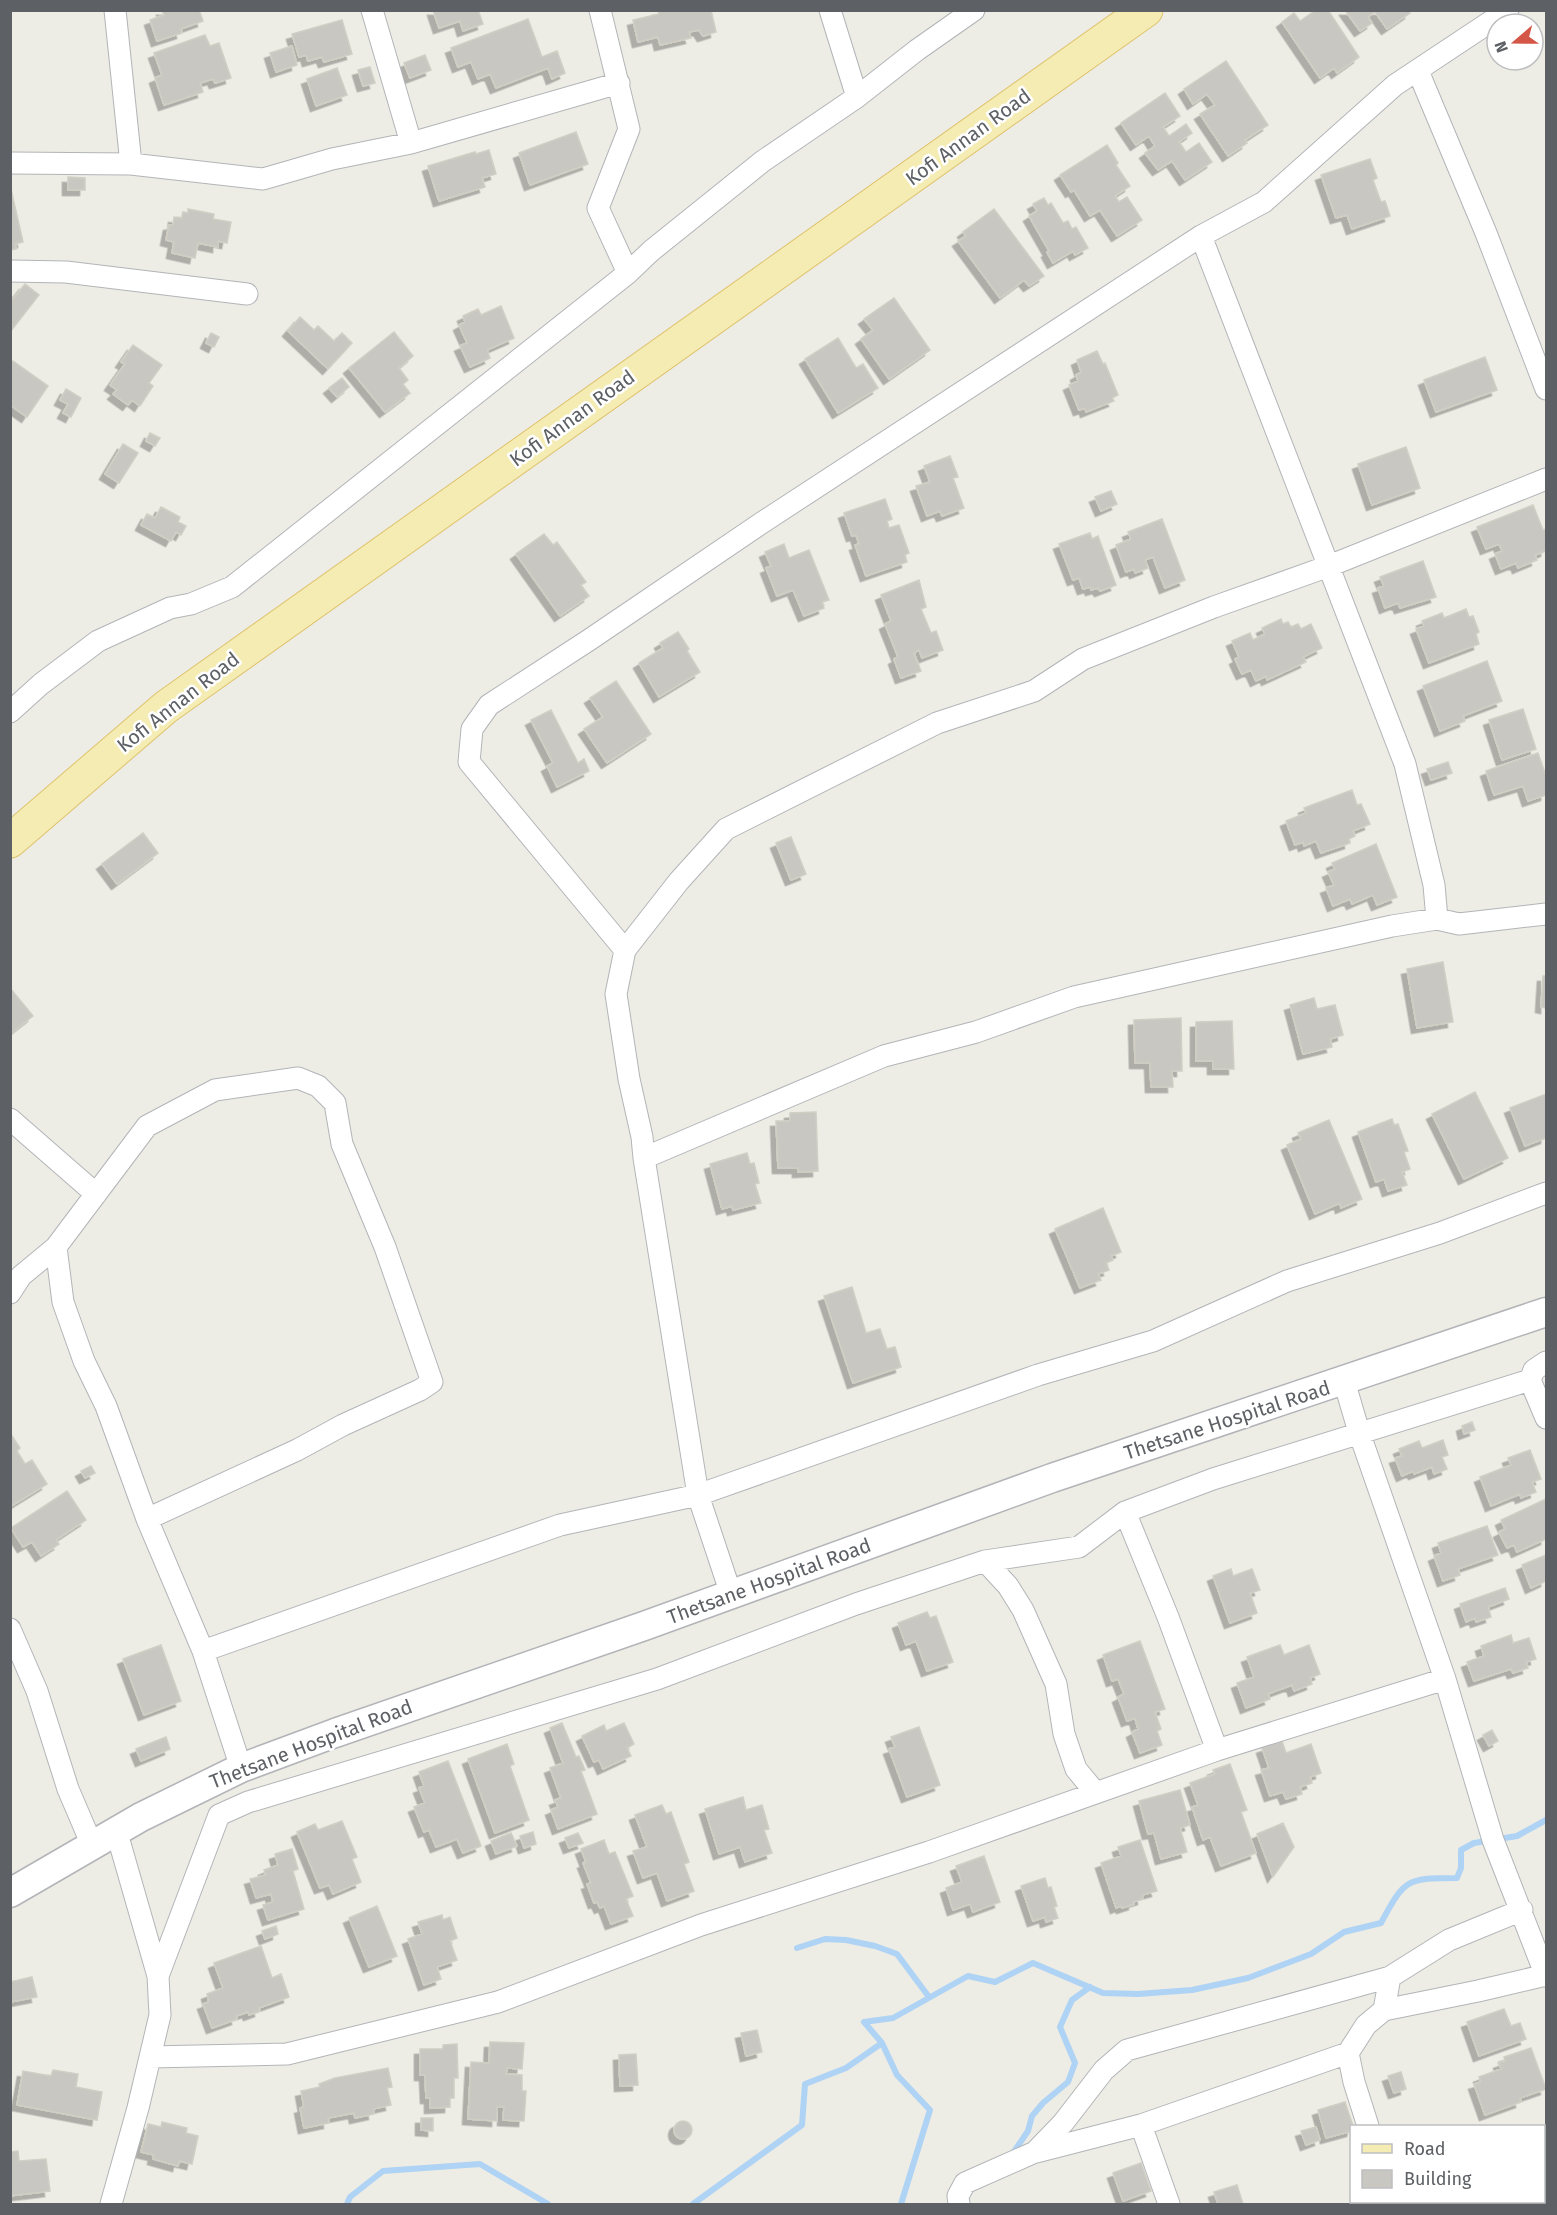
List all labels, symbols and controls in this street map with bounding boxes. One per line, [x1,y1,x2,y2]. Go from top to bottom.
north arrow [1485,12,1545,72]
text: N [1491,39,1512,55]
street label: Kofi Annan Road [901,84,1035,190]
street label: Kofi Annan Road [505,365,639,471]
street label: Kofi Annan Road [112,647,244,757]
street label: Thetsane Hospital Road [1121,1375,1333,1465]
street label: Thetsane Hospital Road [664,1533,874,1629]
street label: Thetsane Hospital Road [206,1694,416,1794]
legend [1350,2125,1545,2203]
text: Road [1404,2138,1446,2160]
text: Building [1404,2168,1472,2190]

